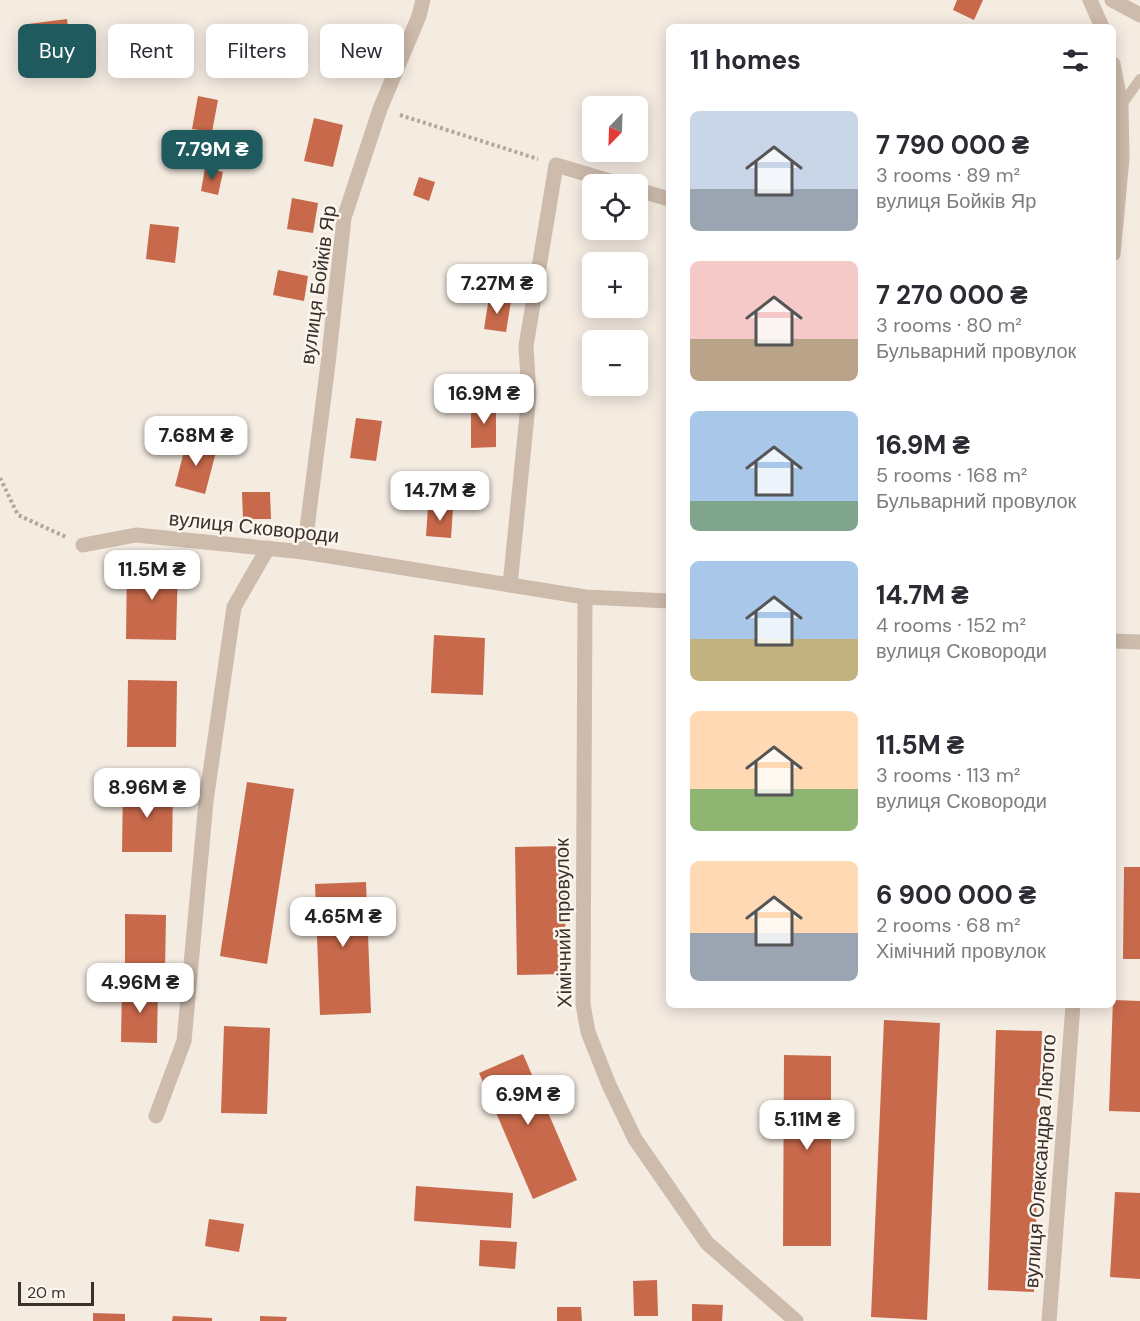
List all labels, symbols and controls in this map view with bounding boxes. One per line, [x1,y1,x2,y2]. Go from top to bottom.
chip: Buy [18,24,96,78]
chip: Rent [108,24,194,78]
chip: Filters [206,24,308,78]
chip: New [320,24,404,78]
text: 11 homes [690,43,801,77]
icon: filters [1059,44,1092,77]
north arrow [582,96,648,162]
map controls [582,96,648,396]
text: 7 790 000 ₴ [876,128,1029,162]
pin: 7.79M ₴ [157,130,267,181]
icon: home [738,135,810,207]
text: 7.79M ₴ [176,136,248,162]
text: 3 rooms · 89 m² [876,162,1020,188]
button: locate [582,174,648,240]
text: вулиця Бойків Яр [876,188,1036,214]
street label: вулиця Бойків Яр [294,204,342,366]
button: + [582,252,648,318]
pin: 7.27M ₴ [442,264,552,315]
text: 7.27M ₴ [461,270,533,296]
text: 7 270 000 ₴ [876,278,1027,312]
icon: home [738,285,810,357]
text: 3 rooms · 80 m² [876,312,1022,338]
button: − [582,330,648,396]
text: Бульварний провулок [876,338,1076,364]
pin: 16.9M ₴ [429,374,539,425]
text: 16.9M ₴ [448,380,520,406]
pin: 7.68M ₴ [141,416,251,467]
text: 7.68M ₴ [158,422,234,448]
text: 16.9M ₴ [876,428,970,462]
icon: home [738,435,810,507]
text: 5 rooms · 168 m² [876,462,1027,488]
pin: 14.7M ₴ [385,471,495,522]
text: 14.7M ₴ [404,477,476,503]
text: Бульварний провулок [876,488,1076,514]
street label: вулиця Сковороди [168,505,340,549]
pin: 11.5M ₴ [97,550,207,601]
text: 11.5M ₴ [118,556,186,582]
text: 14.7M ₴ [876,578,969,612]
icon: home [738,585,810,657]
text: 4 rooms · 152 m² [876,612,1026,638]
text: вулиця Сковороди [876,638,1047,664]
text: 11.5M ₴ [876,728,964,762]
icon: home [738,735,810,807]
text: 3 rooms · 113 m² [876,762,1020,788]
pin: 8.96M ₴ [92,768,202,819]
text: 8.96M ₴ [108,774,186,800]
text: вулиця Сковороди [876,788,1047,814]
street label: Хімічний провулок [549,838,577,1008]
text: 6 900 000 ₴ [876,878,1036,912]
icon: home [738,885,810,957]
pin: 4.65M ₴ [288,897,398,948]
text: 4.65M ₴ [304,903,382,929]
text: 2 rooms · 68 m² [876,912,1021,938]
text: Хімічний провулок [876,938,1046,964]
pin: 4.96M ₴ [85,963,195,1014]
text: 4.96M ₴ [101,969,179,995]
street label: вулиця Олександра Лютого [1018,1033,1062,1289]
pin: 6.9M ₴ [479,1075,577,1126]
text: 6.9M ₴ [496,1081,560,1107]
pin: 5.11M ₴ [752,1100,862,1151]
text: 5.11M ₴ [773,1106,841,1132]
scale bar [18,1279,94,1306]
text: 20 m [27,1282,66,1303]

